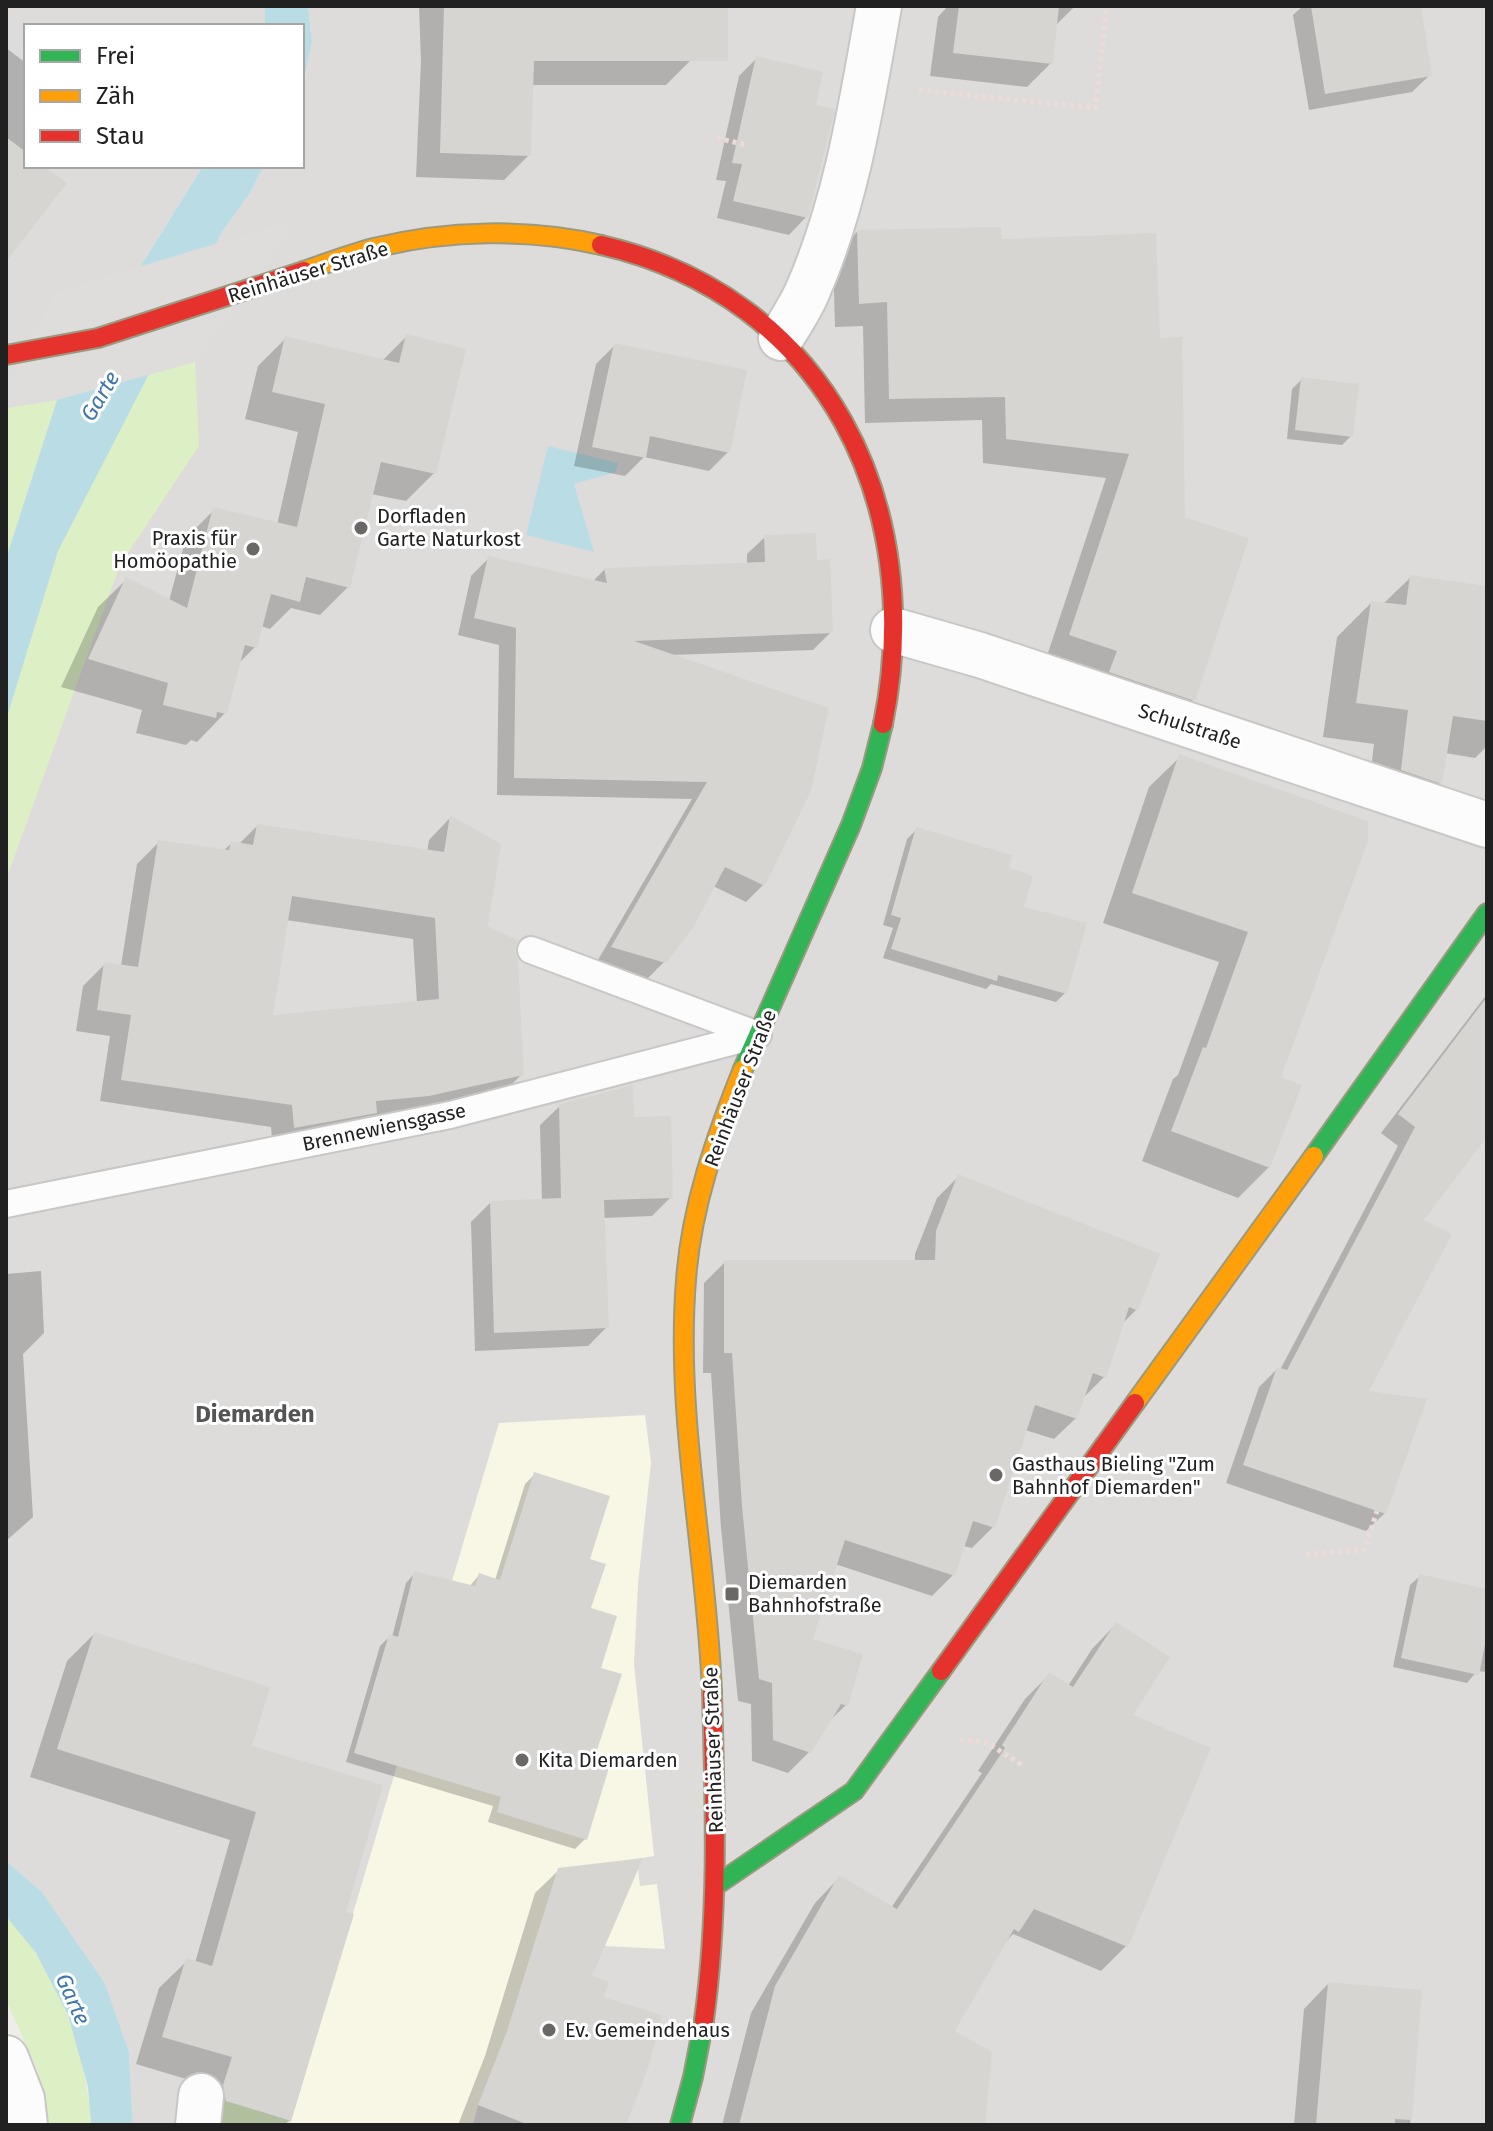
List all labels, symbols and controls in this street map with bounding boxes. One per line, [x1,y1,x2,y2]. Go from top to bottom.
legend [24,24,304,168]
text: Frei [96,42,135,70]
text: Zäh [96,82,135,110]
text: Stau [96,122,145,150]
street label: Reinhäuser Straße [225,236,391,308]
water label: Garte [75,366,125,426]
place label: Dorfladen Garte Naturkost [377,504,522,551]
marker: Dorfladen Garte Naturkost [352,519,370,537]
place label: Praxis für Homöopathie [113,526,237,573]
marker: Praxis für Homöopathie [244,540,262,558]
street label: Schulstraße [1135,698,1245,754]
street label: Reinhäuser Straße [699,1006,781,1170]
street label: Brennewiensgasse [300,1098,468,1156]
district label: Diemarden [195,1400,315,1428]
place label: Gasthaus Bieling "Zum Bahnhof Diemarden" [1012,1452,1215,1499]
marker: Gasthaus Bieling "Zum Bahnhof Diemarden" [987,1466,1005,1484]
place label: Diemarden Bahnhofstraße [748,1570,882,1617]
marker: Diemarden Bahnhofstraße [723,1585,741,1603]
street label: Reinhäuser Straße [698,1666,728,1834]
place label: Kita Diemarden [538,1748,678,1772]
marker: Kita Diemarden [513,1751,531,1769]
water label: Garte [50,1969,96,2029]
place label: Ev. Gemeindehaus [565,2018,730,2042]
marker: Ev. Gemeindehaus [540,2021,558,2039]

